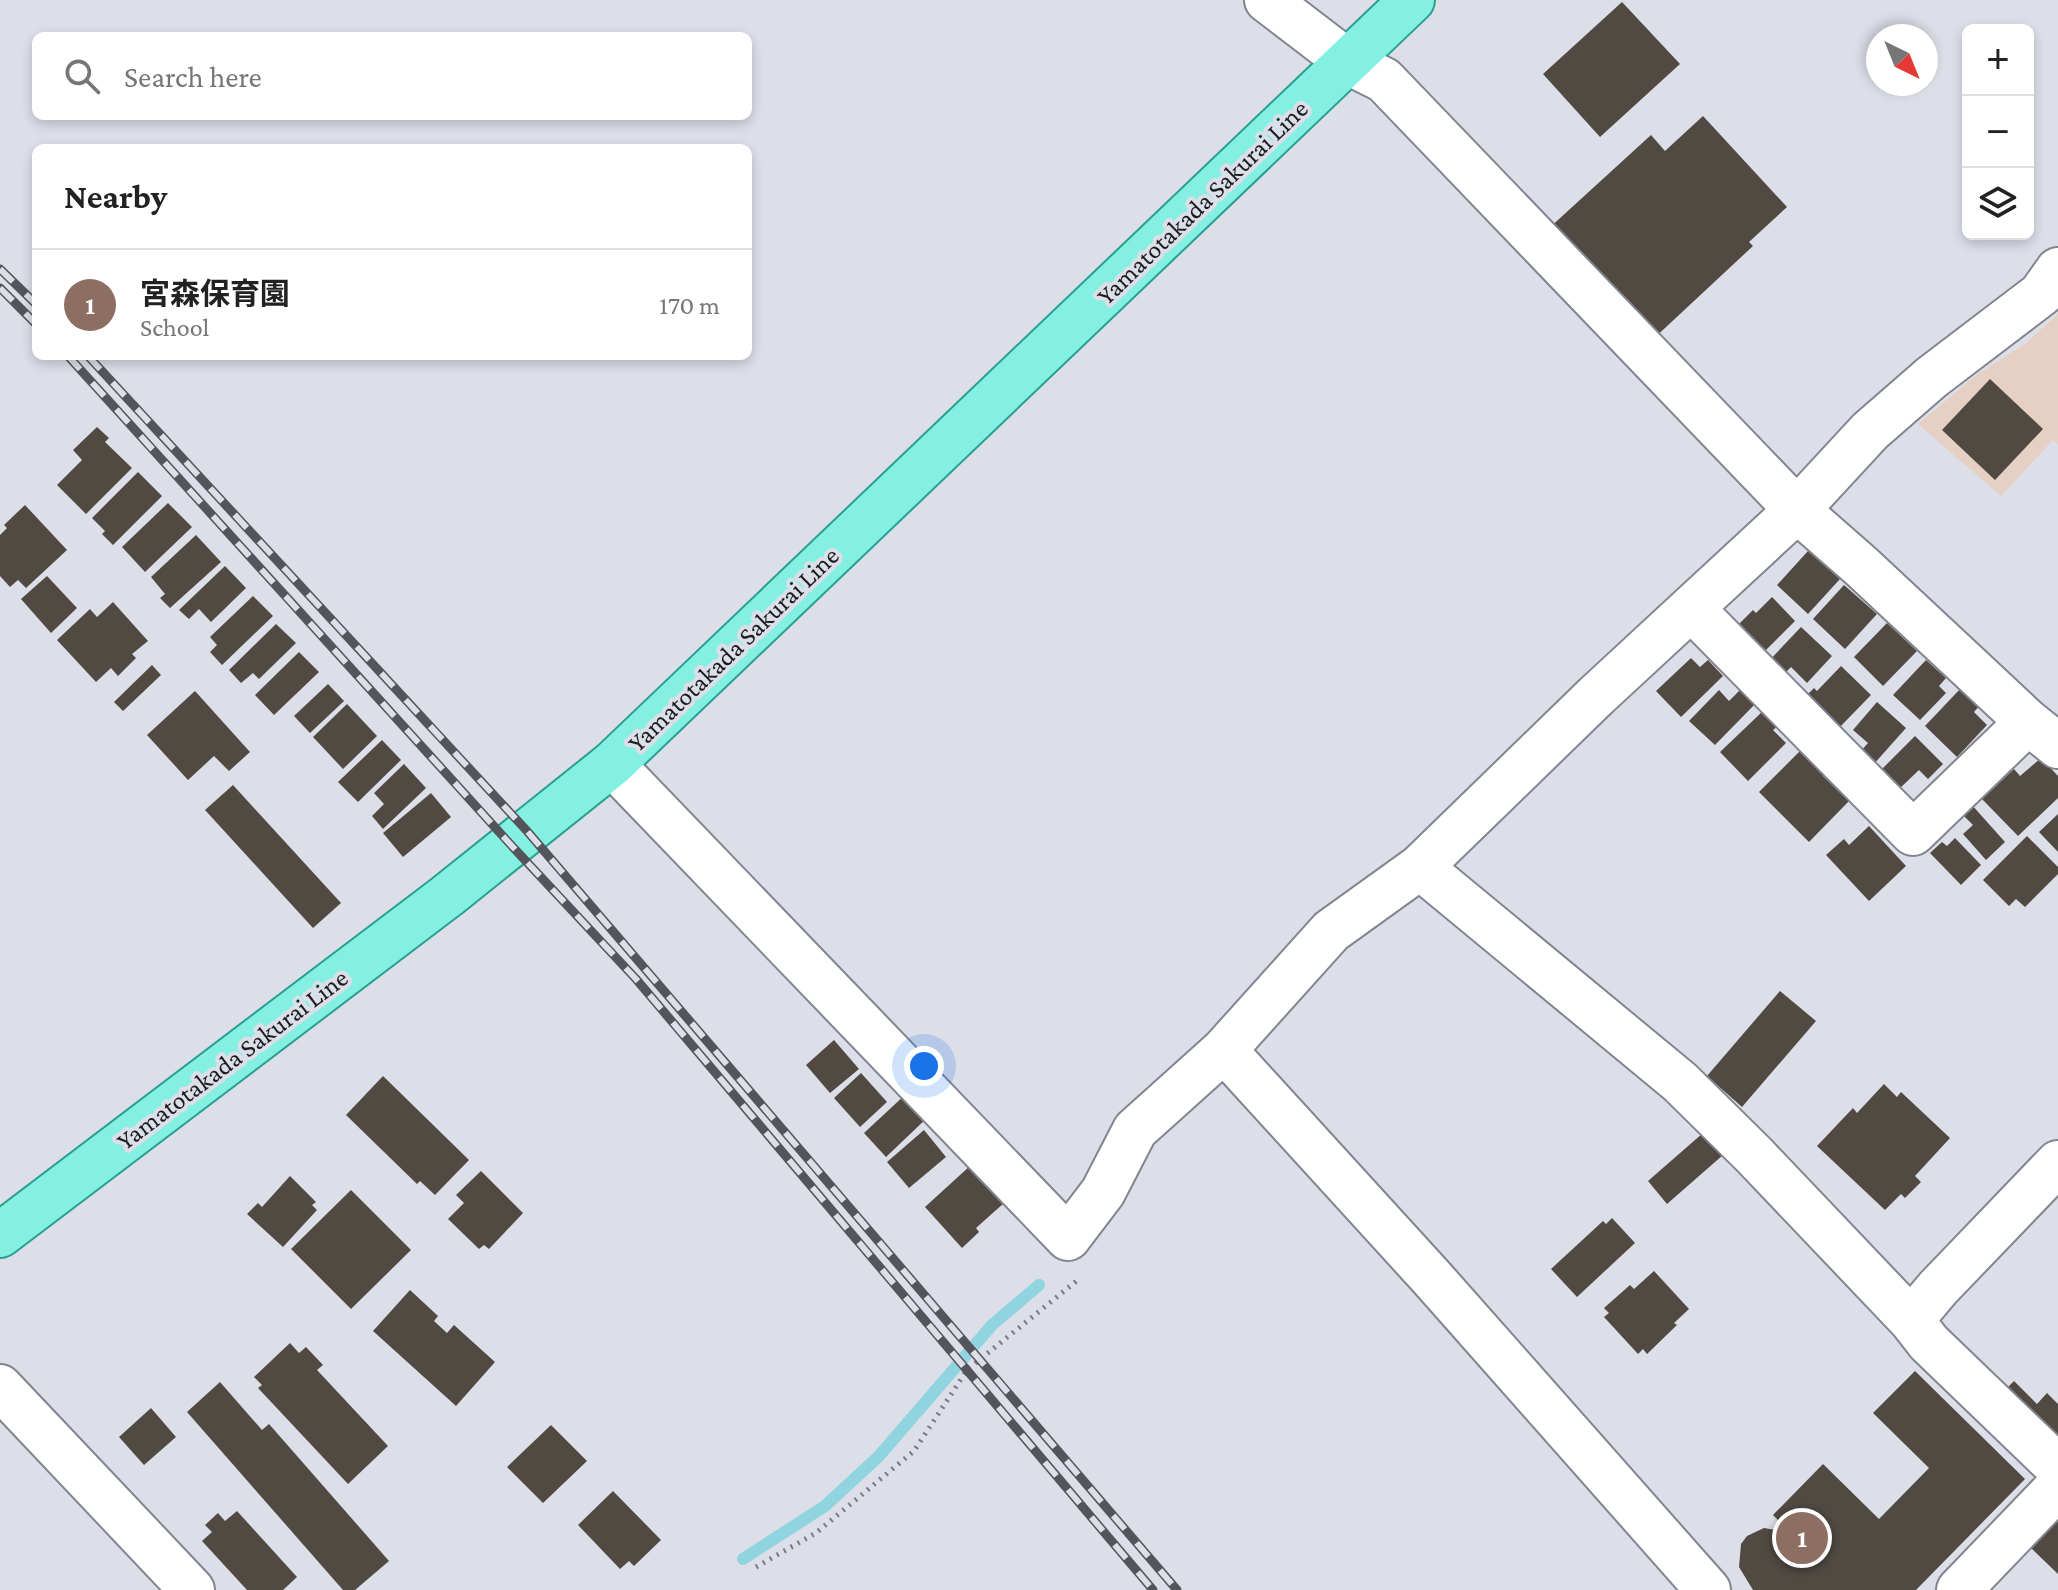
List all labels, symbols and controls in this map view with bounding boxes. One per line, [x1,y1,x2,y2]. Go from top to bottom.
north arrow [1866,24,1938,96]
map controls [1962,24,2034,240]
button: + [1962,24,2034,96]
search box [32,32,752,120]
icon: search [60,54,104,98]
text: Search here [124,60,262,93]
street label: Yamatotakada Sakurai Line [1091,94,1314,311]
button: − [1962,96,2034,168]
button: layers [1962,168,2034,240]
text: Nearby [64,178,167,215]
text: 宮森保育園 [140,277,290,310]
text: 1 [85,291,95,320]
text: 170 m [659,291,720,320]
text: School [140,313,209,342]
street label: Yamatotakada Sakurai Line [622,541,845,758]
street label: Yamatotakada Sakurai Line [111,963,354,1156]
your location [904,1046,944,1086]
pin: 1 [1776,1508,1828,1568]

